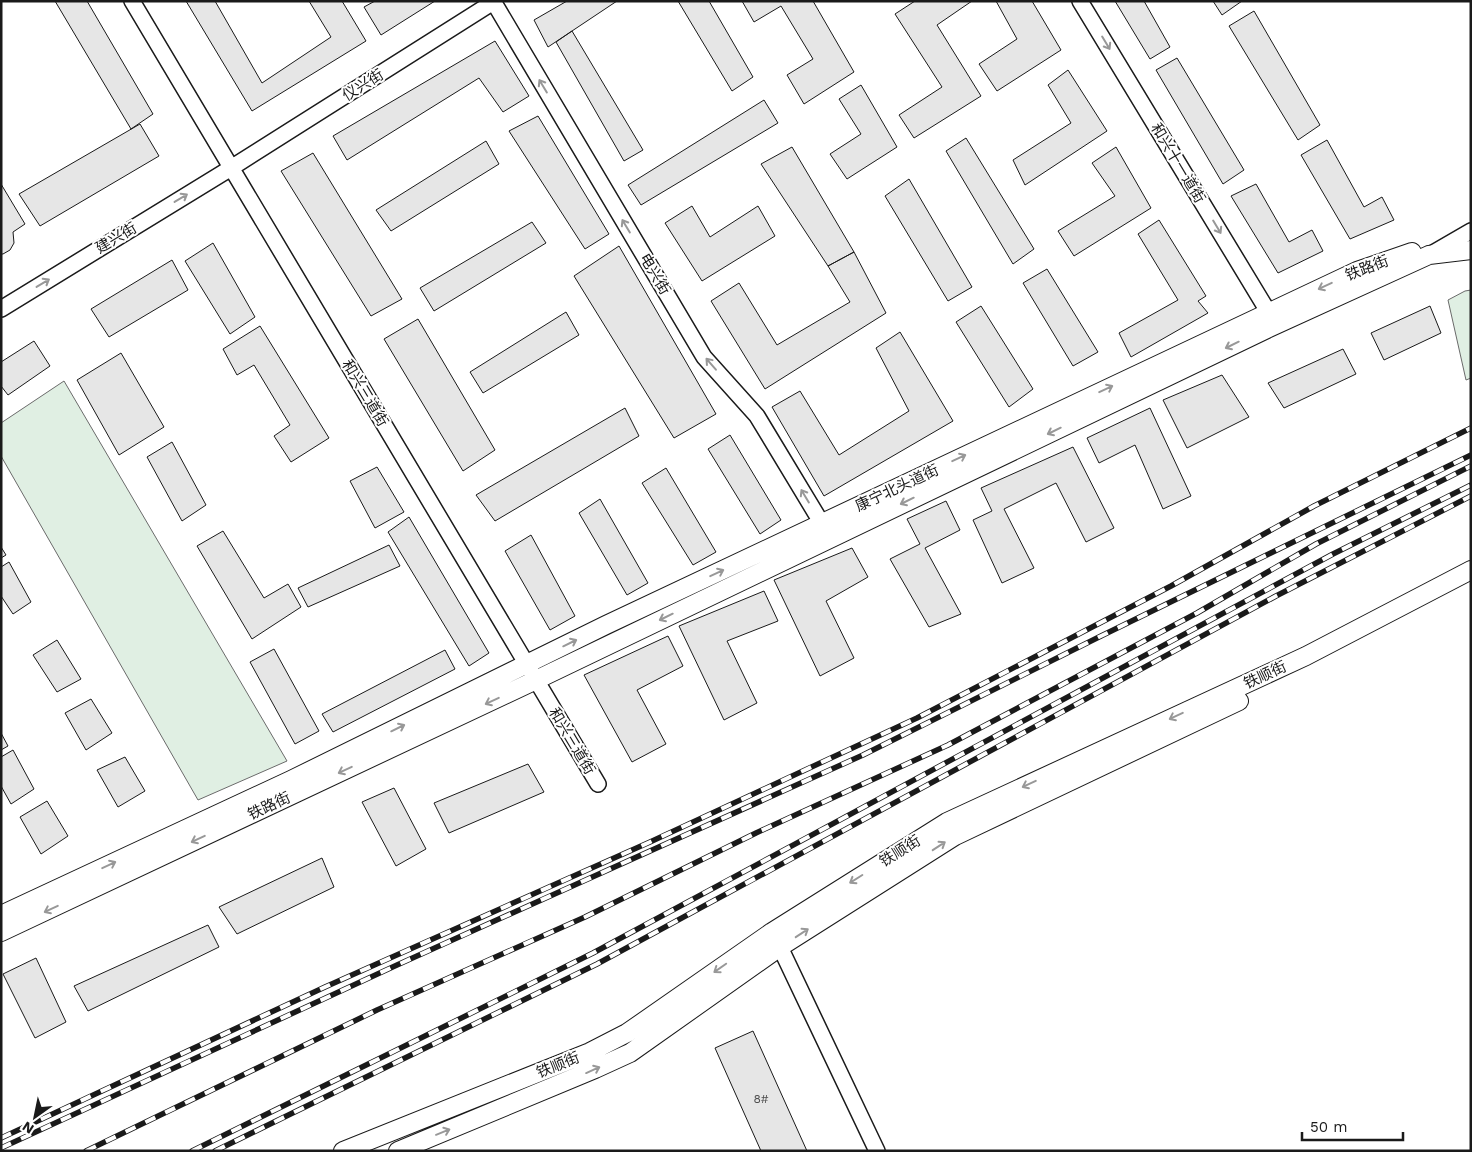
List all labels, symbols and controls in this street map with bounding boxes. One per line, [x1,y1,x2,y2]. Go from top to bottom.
one-way arrow [1101,35,1111,49]
street label: 仪兴街 [339,65,387,105]
one-way arrow [538,80,548,94]
street label: 和兴十一道街 [1147,120,1209,206]
one-way arrow [174,193,188,203]
street label: 建兴街 [92,219,140,257]
one-way arrow [621,219,631,233]
one-way arrow [1212,219,1222,233]
street label: 电兴街 [636,250,674,298]
street label: 铁路街 [1343,252,1391,284]
one-way arrow [35,278,49,288]
one-way arrow [1318,281,1333,291]
one-way arrow [1225,341,1240,351]
street label: 和兴三道街 [338,356,392,430]
one-way arrow [705,358,717,371]
one-way arrow [1098,384,1113,393]
one-way arrow [1047,427,1062,436]
one-way arrow [951,453,966,463]
street label: 康宁北头道街 [852,461,942,515]
one-way arrow [800,489,810,503]
one-way arrow [900,496,915,506]
one-way arrow [709,567,724,577]
one-way arrow [659,612,674,622]
one-way arrow [563,638,578,648]
street label: 铁顺街 [1241,657,1289,693]
one-way arrow [485,697,500,706]
street label: 和兴三道街 [545,704,599,778]
one-way arrow [1169,712,1184,721]
one-way arrow [390,722,405,732]
one-way arrow [338,766,353,775]
one-way arrow [1022,780,1037,790]
street label: 铁路街 [245,788,293,824]
street label: 铁顺街 [876,831,924,871]
one-way arrow [191,835,206,845]
one-way arrow [931,840,945,850]
one-way arrow [101,860,116,869]
one-way arrow [849,874,863,885]
one-way arrow [44,904,59,914]
one-way arrow [794,928,808,938]
one-way arrow [713,963,727,973]
street label: 铁顺街 [534,1048,582,1082]
one-way arrow [585,1065,600,1075]
north arrow [10,1092,60,1142]
house number: 8# [753,1092,769,1106]
scale bar [1302,1110,1403,1142]
text: N [19,1118,37,1137]
text: 50 m [1310,1118,1347,1136]
one-way arrow [435,1127,450,1137]

